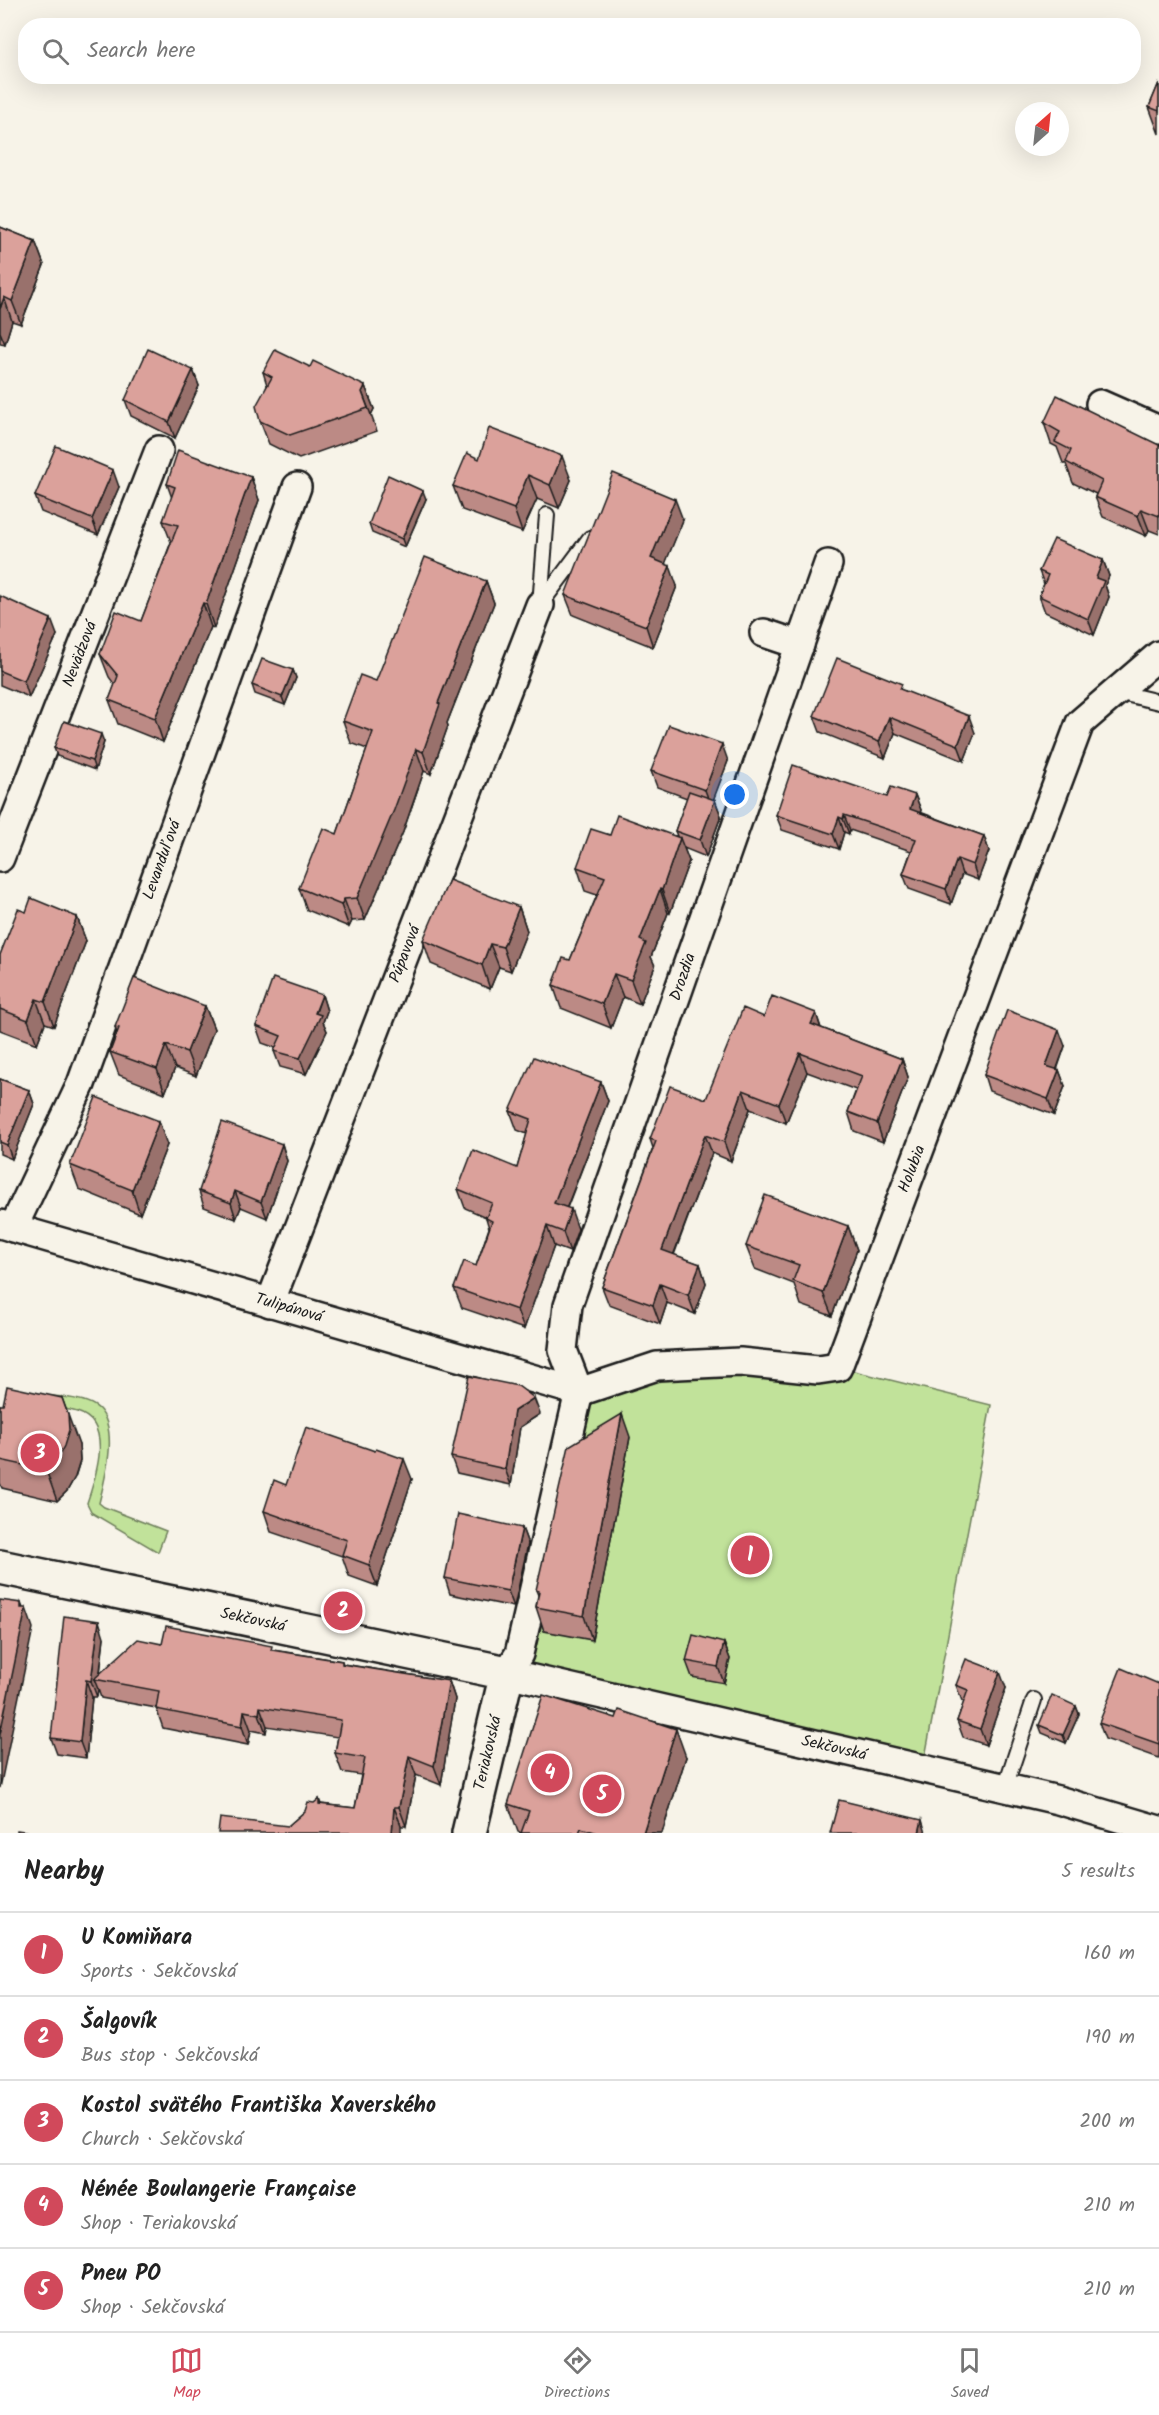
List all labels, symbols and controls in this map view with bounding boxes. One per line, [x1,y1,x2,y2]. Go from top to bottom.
search box [18,18,1141,84]
text: Search here [87,34,195,69]
icon: search [39,35,72,68]
north arrow [1015,102,1069,156]
street label: Nevädzová [56,616,105,691]
your location [720,780,749,809]
street label: Levanduľová [136,815,188,903]
street label: Púpavová [383,920,428,986]
street label: Drozdia [663,950,703,1004]
street label: Holubia [891,1142,933,1196]
street label: Tulipánová [252,1286,327,1330]
pin: 3 [20,1430,60,1476]
pin: 1 [730,1532,770,1578]
pin: 2 [324,1588,362,1634]
street label: Sekčovská [218,1601,289,1639]
street label: Teriakovská [467,1712,509,1793]
street label: Sekčovská [799,1728,870,1768]
pin: 4 [530,1750,570,1796]
pin: 5 [582,1772,622,1816]
text: Nearby [24,1851,104,1893]
text: 5 results [1061,1856,1135,1888]
text: U Komiňara [81,1921,192,1956]
text: 1 [40,1938,47,1970]
text: 160 m [1084,1938,1135,1970]
text: Sports · Sekčovská [81,1956,237,1988]
text: Šalgovík [81,2005,156,2040]
text: 2 [38,2022,49,2054]
text: 190 m [1085,2022,1135,2054]
text: Bus stop · Sekčovská [81,2040,258,2072]
text: Kostol svätého Františka Xaverského [81,2089,436,2124]
text: 3 [38,2106,49,2138]
text: 200 m [1079,2106,1135,2138]
text: Church · Sekčovská [81,2124,243,2156]
text: Nénée Boulangerie Française [81,2173,356,2208]
text: 4 [38,2190,49,2222]
text: 210 m [1083,2190,1135,2222]
text: Shop · Teriakovská [81,2208,236,2240]
text: Pneu PO [81,2257,161,2292]
text: 5 [38,2274,49,2306]
text: 210 m [1083,2274,1135,2306]
text: Shop · Sekčovská [81,2292,225,2324]
tab: Map [170,2344,203,2405]
tab: Directions [544,2344,610,2405]
tab: Saved [951,2344,989,2405]

